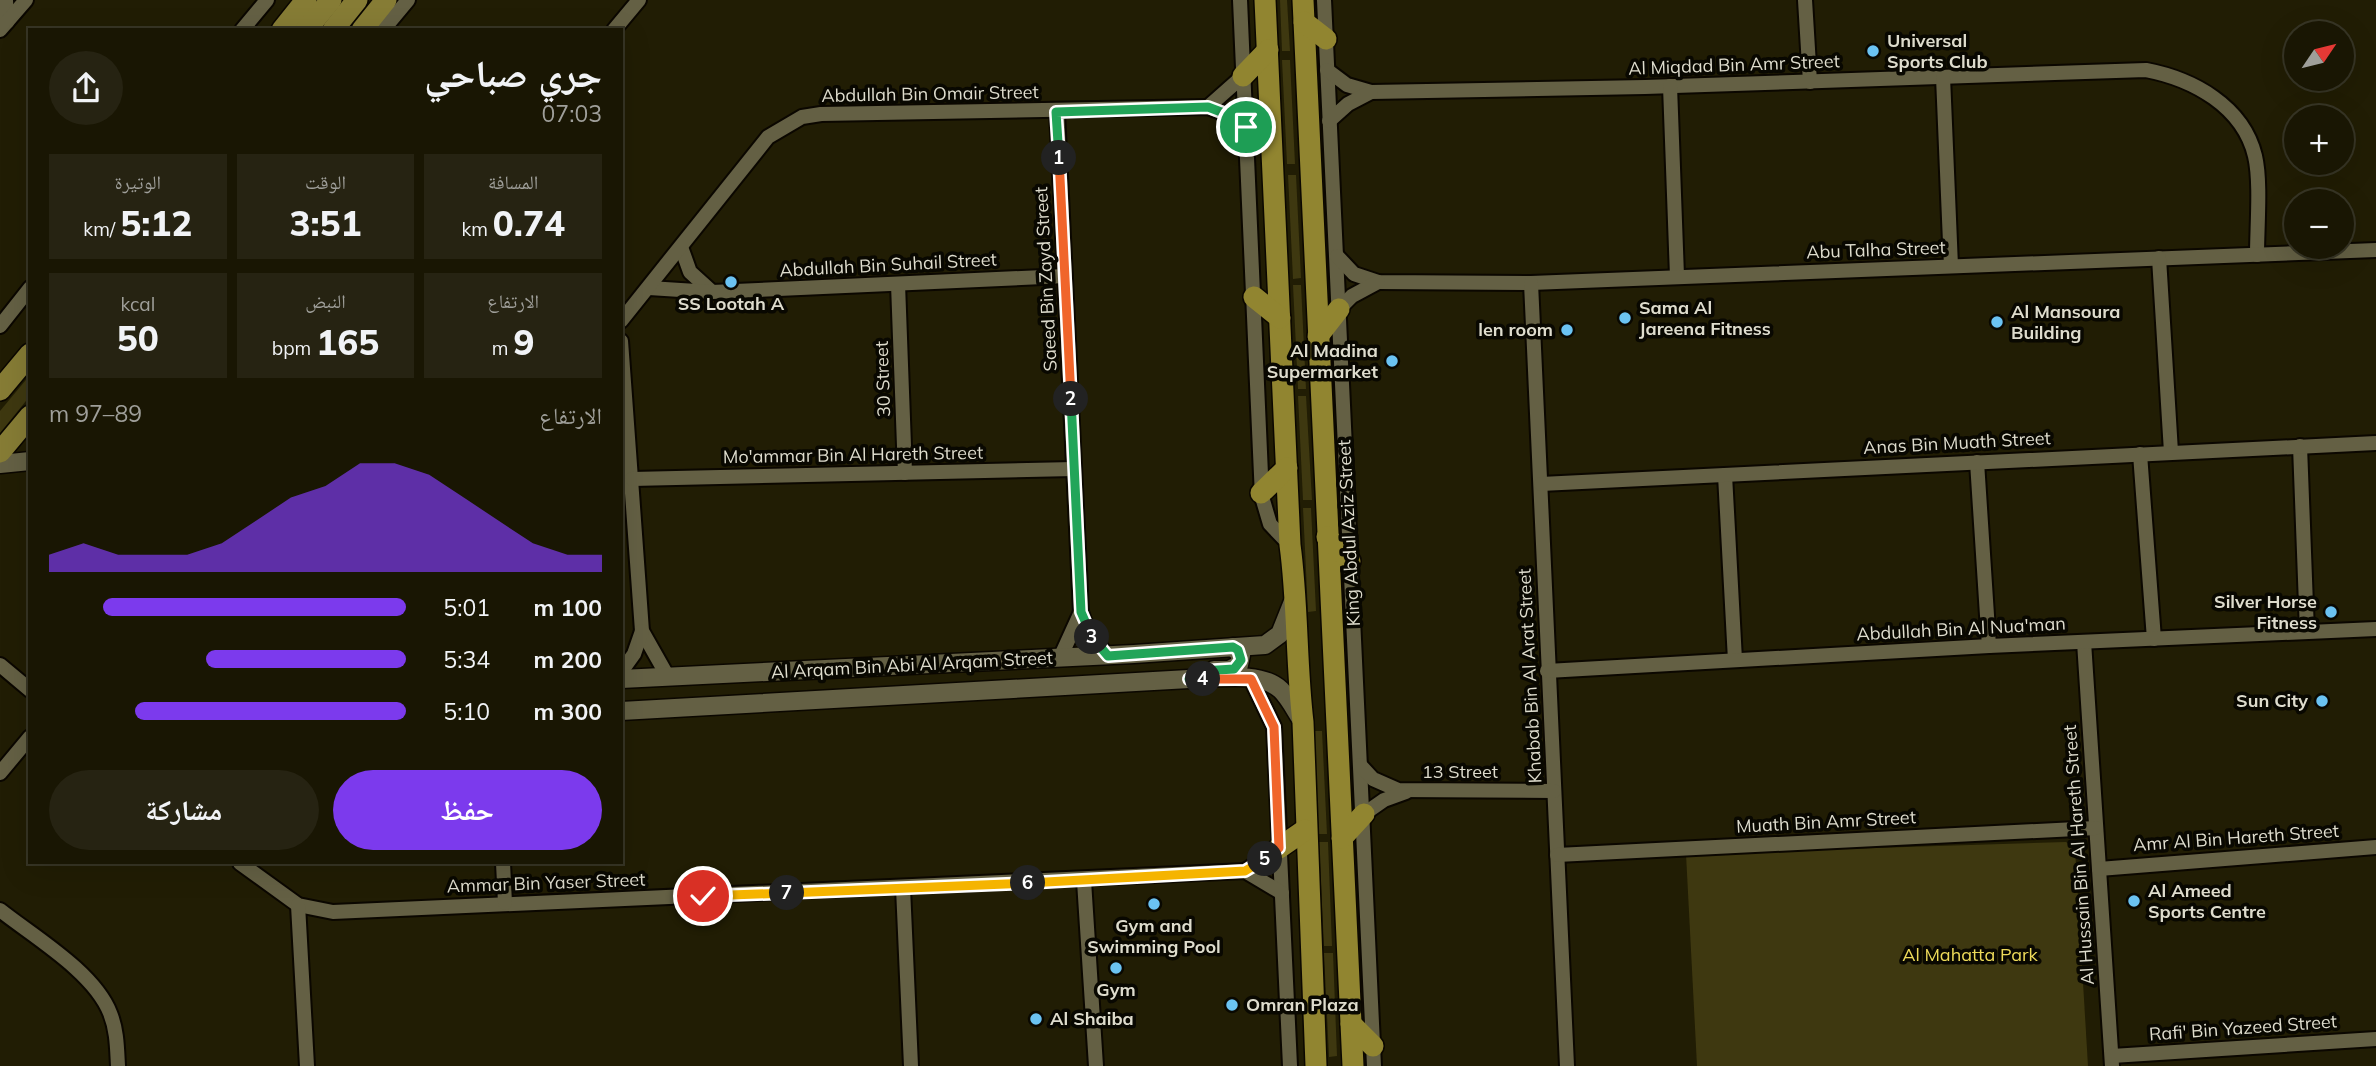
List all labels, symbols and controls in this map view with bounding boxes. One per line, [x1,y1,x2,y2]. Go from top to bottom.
north arrow [2284,21,2354,91]
map controls [2284,21,2354,259]
place label: Universal Sports Club [1887,29,1988,73]
marker: Universal Sports Club [1865,43,1881,59]
text: جري صباحي [424,49,602,97]
street label: Al Miqdad Bin Amr Street [1628,49,1840,80]
button: share [49,51,123,125]
street label: Abdullah Bin Omair Street [821,80,1039,107]
pin [1216,97,1276,157]
text: 07:03 [542,99,602,128]
button: + [2284,105,2354,175]
icon: arrive [1227,108,1265,146]
pin: 1 [1042,140,1076,176]
text: 1 [1053,145,1064,169]
text: الوتيرة [115,170,161,194]
text: الوقت [305,170,346,194]
text: المسافة [488,170,538,194]
street label: Saeed Bin Zayd Street [1029,186,1062,372]
button: − [2284,189,2354,259]
text: 5:12 [120,201,192,245]
text: 3:51 [289,201,362,245]
text: 0.74 [493,201,565,245]
text: /km [83,217,120,241]
text: km [461,217,493,241]
street label: Abu Talha Street [1806,236,1946,263]
street label: Abdullah Bin Suhail Street [779,247,997,282]
marker: SS Lootah A [723,274,739,290]
text: النبض [305,289,346,313]
text: الارتفاع [487,289,539,313]
text: kcal [120,292,155,316]
place label: SS Lootah A [678,292,785,315]
place label: Sama Al Jareena Fitness [1639,296,1771,340]
place label: Al Mansoura Building [2011,300,2120,344]
marker: Sama Al Jareena Fitness [1617,310,1633,326]
marker: Al Mansoura Building [1989,314,2005,330]
text: 50 [117,316,159,360]
place label: len room [1478,318,1553,341]
text: 165 [316,320,379,364]
text: 9 [513,320,535,364]
marker: len room [1559,322,1575,338]
text: bpm [272,336,316,360]
text: m [492,336,513,360]
place label: Al Madina Supermarket [1267,339,1378,383]
street label: 30 Street [870,341,895,417]
marker: Al Madina Supermarket [1384,353,1400,369]
pin: 2 [1054,382,1088,416]
text: 2 [1065,386,1076,410]
text: 89–97 m [49,399,142,428]
text: الارتفاع [539,401,602,430]
street label: Anas Bin Muath Street [1863,426,2051,459]
street label: King Abdul Aziz Street [1332,439,1365,627]
street label: Mo'ammar Bin Al Hareth Street [723,441,983,468]
street label: Khabab Bin Al Arat Street [1512,568,1547,784]
place label: Silver Horse Fitness [2214,590,2317,634]
text: 5:01 [443,593,490,622]
text: 100 m [534,593,602,622]
marker: Silver Horse Fitness [2323,604,2339,620]
street label: Abdullah Bin Al Nua'man [1856,612,2066,645]
pin: 3 [1074,620,1110,654]
text: 3 [1086,624,1097,648]
text: 5:34 [443,645,490,674]
text: 200 m [534,645,602,674]
street label: Al Arqam Bin Abi Al Arqam Street [770,646,1054,683]
pin: 4 [1186,662,1220,696]
text: 4 [1197,666,1208,690]
place label: Sun City [2236,689,2308,712]
marker: Sun City [2314,693,2330,709]
text: 5:10 [443,697,490,726]
text: 300 m [534,697,602,726]
street label: Al Hussain Bin Al Hareth Street [2058,724,2099,986]
street label: 13 Street [1422,760,1498,783]
button: مشاركة [49,770,319,850]
button: حفظ [333,770,602,850]
street label: Muath Bin Amr Street [1735,805,1916,838]
street label: Amr Al Bin Hareth Street [2132,819,2340,856]
pin: 5 [1248,842,1282,876]
text: 5 [1259,846,1270,870]
pin [673,866,733,926]
pin: 6 [1010,866,1046,900]
street label: Ammar Bin Yaser Street [446,868,646,897]
text: 6 [1022,870,1033,894]
pin: 7 [770,876,804,910]
icon: check [684,877,722,915]
place label: Al Ameed Sports Centre [2148,879,2266,923]
text: 7 [781,880,792,904]
marker: Al Ameed Sports Centre [2126,893,2142,909]
marker: Gym and Swimming Pool [1146,896,1162,912]
place label: Gym and Swimming Pool [1087,914,1221,958]
park label: Al Mahatta Park [1902,943,2039,966]
marker: Gym [1108,960,1124,976]
place label: Gym [1096,978,1136,1001]
place label: Omran Plaza [1246,993,1359,1016]
marker: Omran Plaza [1224,997,1240,1013]
place label: Al Shaiba [1050,1007,1134,1030]
street label: Rafi' Bin Yazeed Street [2148,1009,2338,1046]
marker: Al Shaiba [1028,1011,1044,1027]

